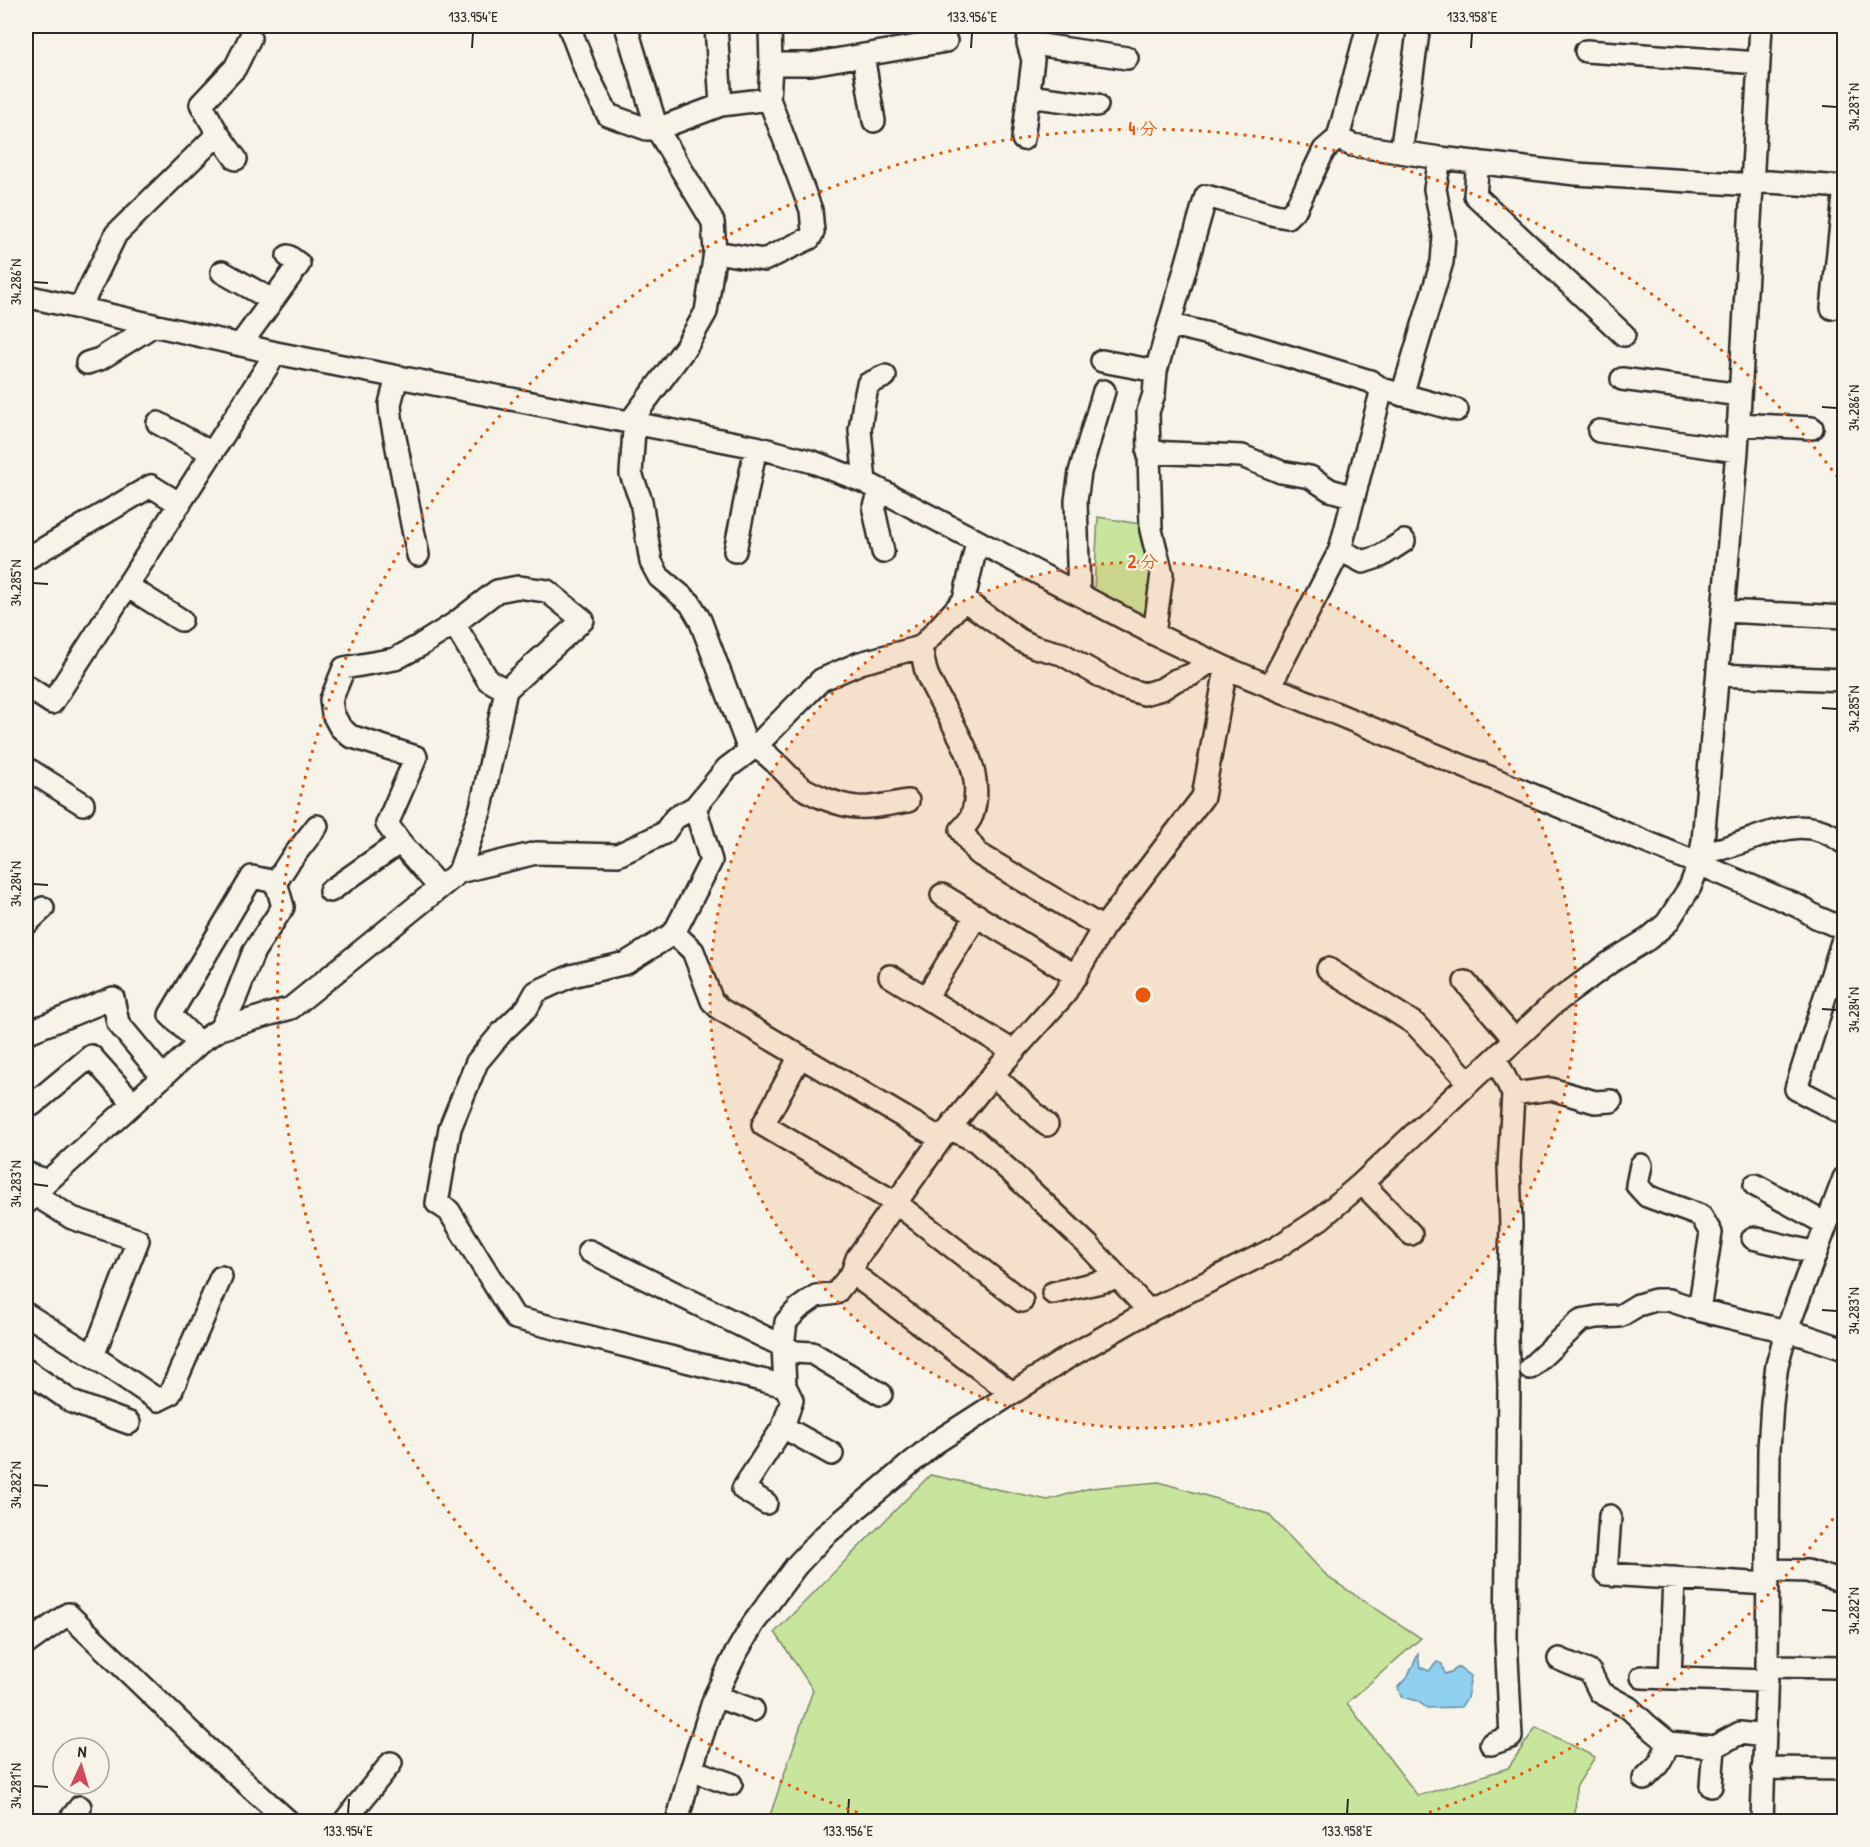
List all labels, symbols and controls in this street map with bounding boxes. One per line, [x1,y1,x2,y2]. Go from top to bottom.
text: 133.954°E [448,6,498,27]
text: 133.956°E [947,6,997,27]
text: 133.958°E [1447,6,1498,27]
text: 34.287°N [1843,83,1864,131]
text: 4 分 [1129,116,1157,141]
text: 34.286°N [5,259,26,305]
text: 34.286°N [1843,385,1864,431]
text: 2 分 [1128,549,1158,574]
text: 34.285°N [5,560,26,606]
text: 34.285°N [1843,686,1864,732]
text: 34.284°N [5,861,26,907]
centre of rings [1133,985,1153,1005]
text: 34.284°N [1843,987,1864,1033]
text: 34.283°N [5,1160,26,1208]
text: 34.283°N [1843,1287,1864,1335]
text: 34.282°N [5,1461,26,1509]
text: 34.282°N [1843,1587,1864,1635]
north arrow [51,1736,111,1796]
text: N [77,1740,88,1762]
text: 34.281°N [5,1763,26,1809]
text: 133.954°E [323,1820,373,1841]
text: 133.956°E [823,1820,873,1841]
text: 133.958°E [1322,1820,1373,1841]

